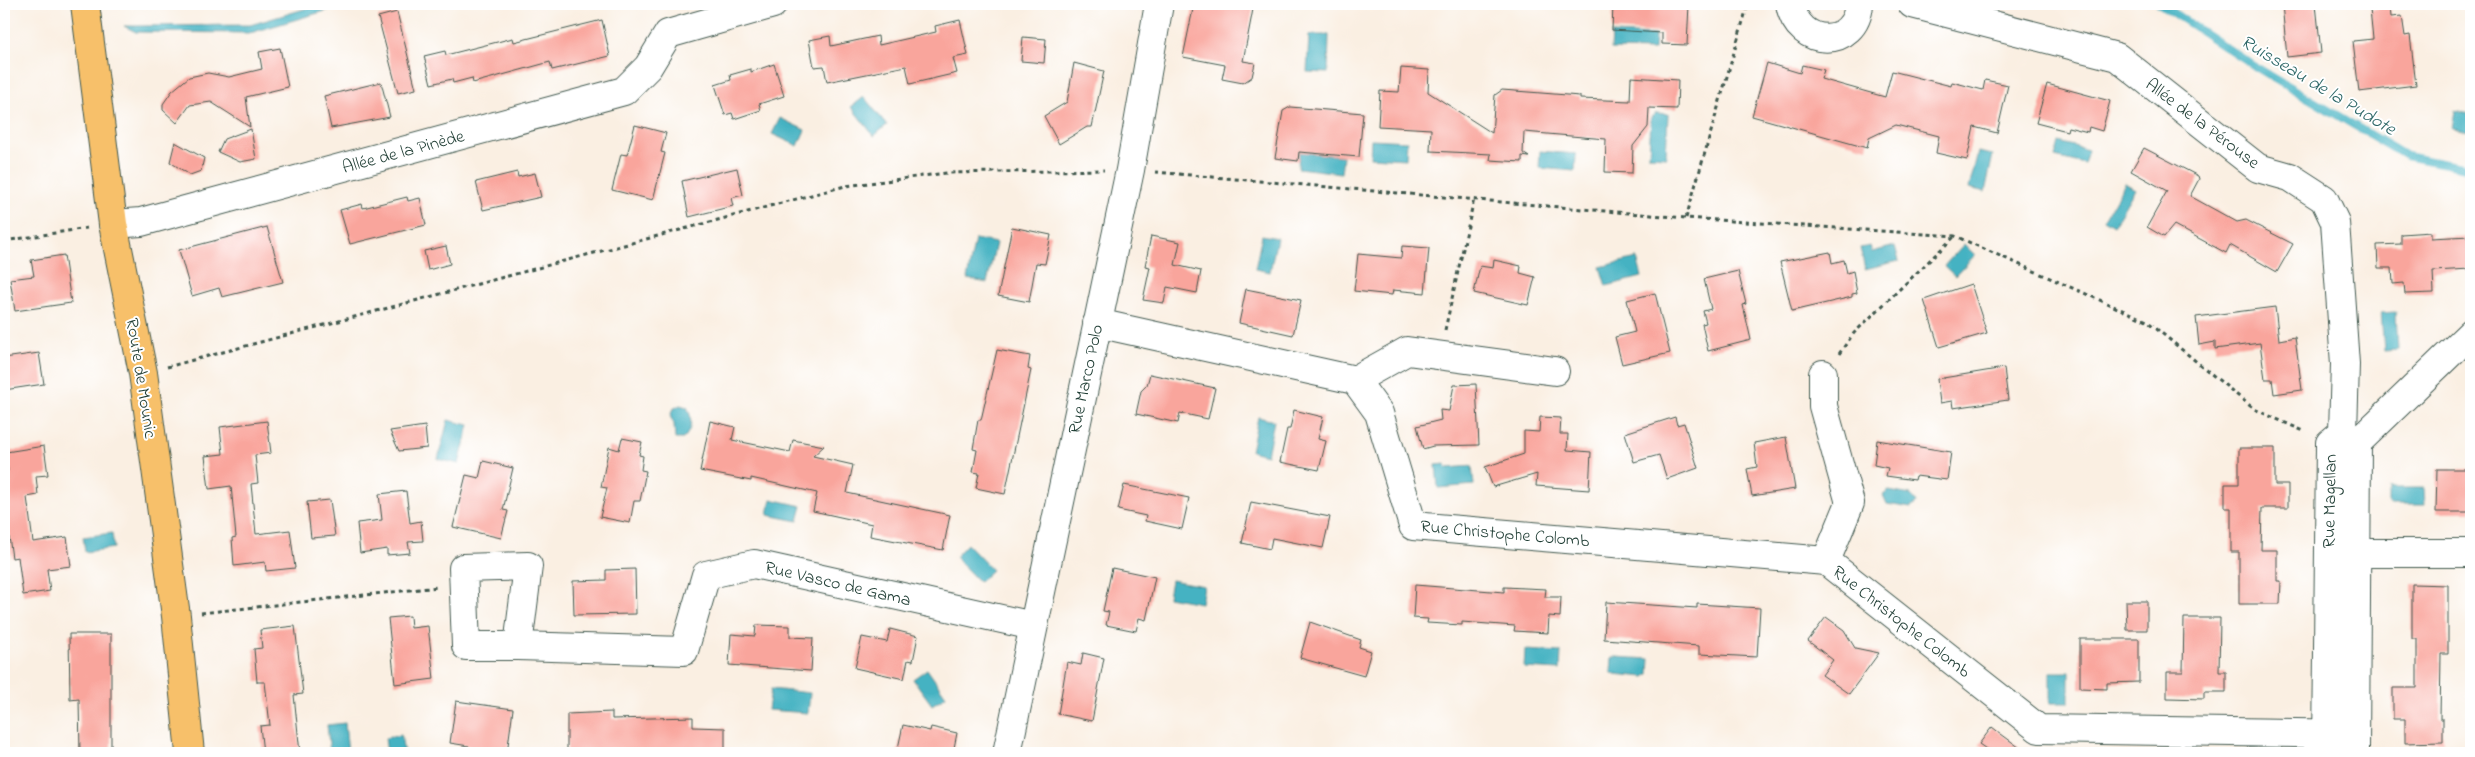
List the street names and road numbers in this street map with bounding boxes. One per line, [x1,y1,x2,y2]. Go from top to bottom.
street label: Allée de la Pérouse [2139,73,2265,177]
street label: Allée de la Pinède [340,124,468,182]
street label: Route de Mounic [118,316,162,440]
street label: Rue Marco Polo [1063,322,1111,437]
street label: Rue Magellan [2317,454,2346,548]
street label: Rue Christophe Colomb [1419,515,1591,555]
street label: Rue Vasco de Gama [762,555,913,614]
street label: Rue Christophe Colomb [1826,560,1976,685]

